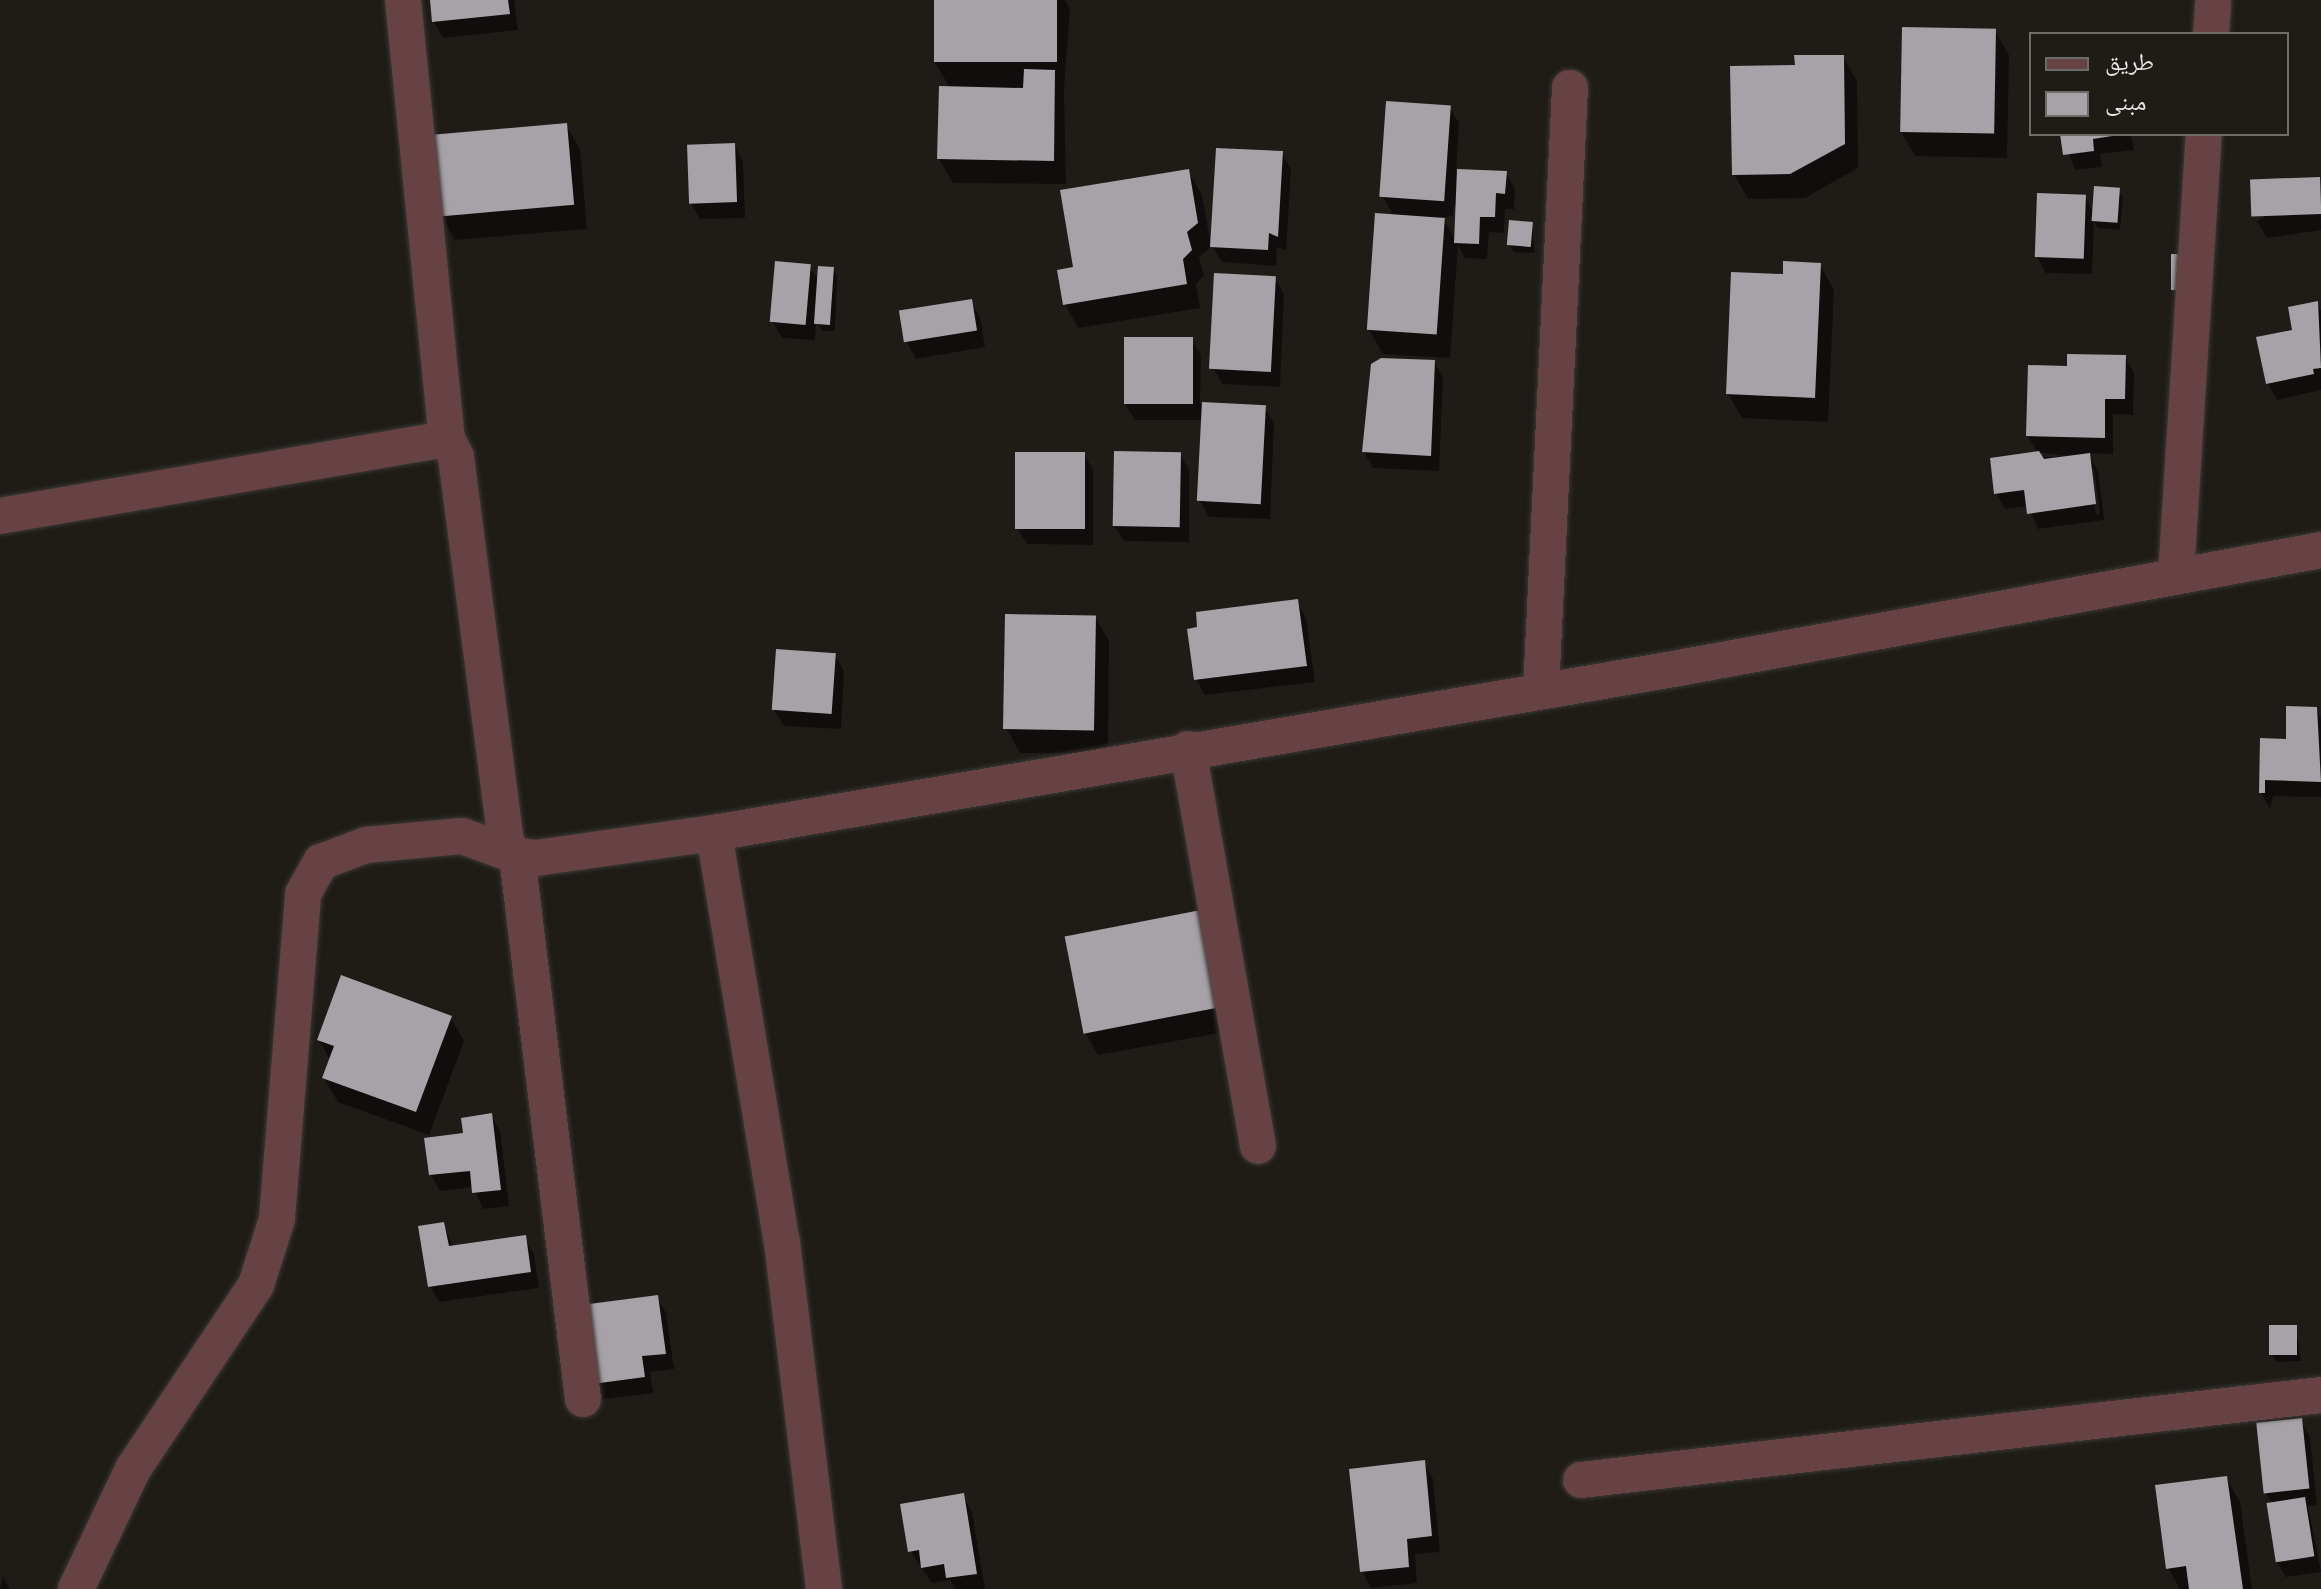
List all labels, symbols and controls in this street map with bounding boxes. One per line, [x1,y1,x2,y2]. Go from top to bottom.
legend [2029,32,2289,136]
text: طريق [2105,46,2154,77]
text: مبنى [2105,86,2146,117]

